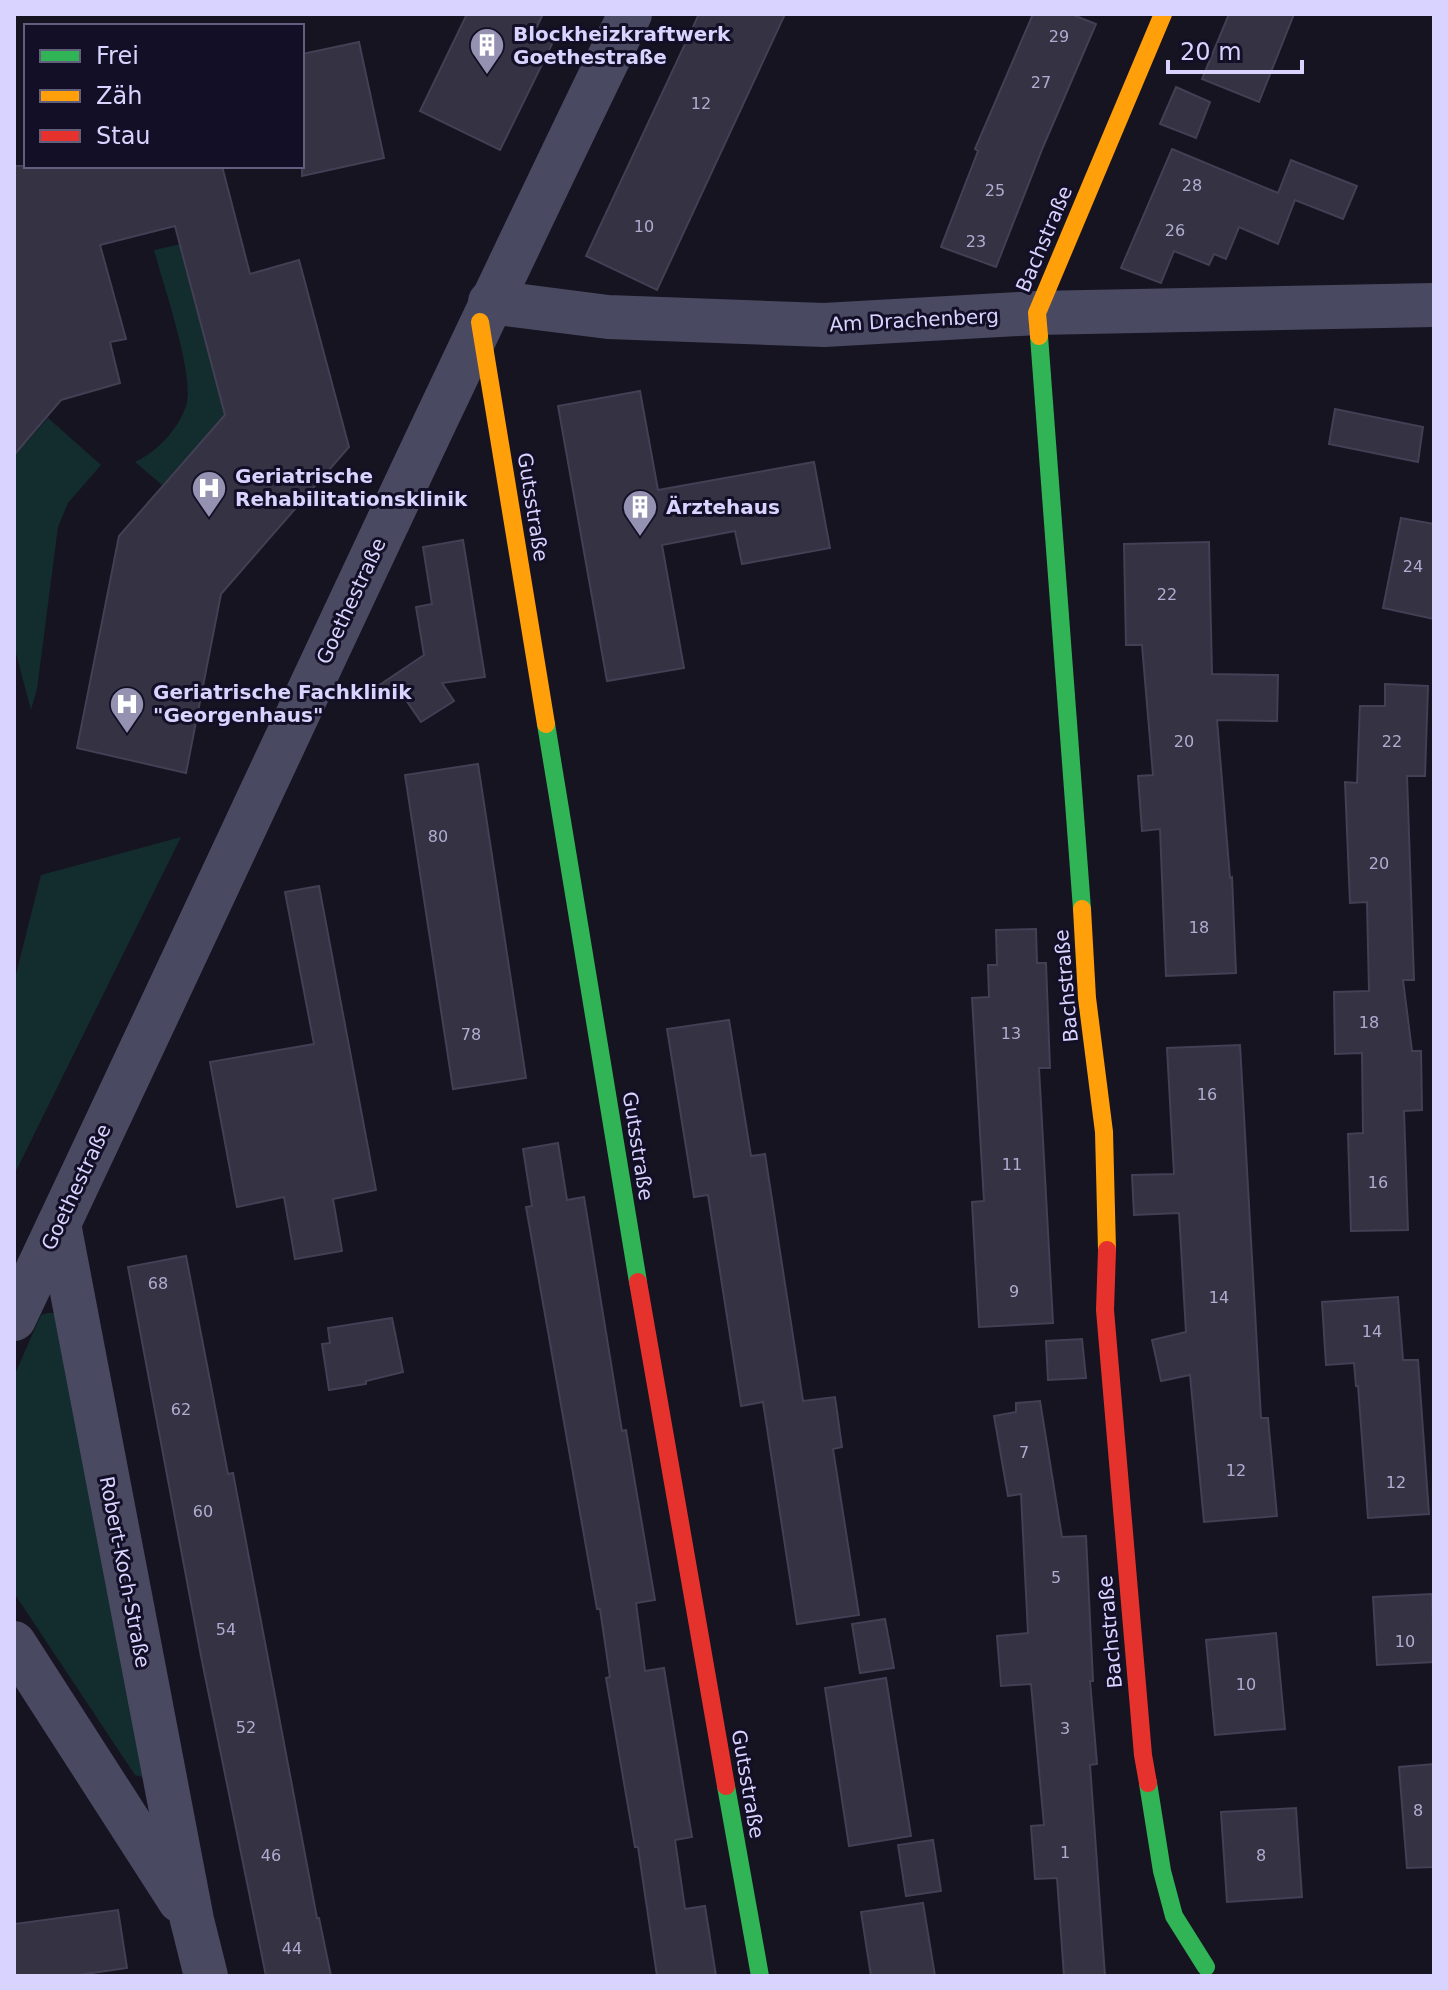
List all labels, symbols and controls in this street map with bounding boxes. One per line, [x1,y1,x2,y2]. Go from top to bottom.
place label: Blockheizkraftwerk Goethestraße [513,22,731,69]
legend [24,24,304,168]
scale bar [1168,24,1302,74]
building icon: Blockheizkraftwerk Goethestraße [468,26,506,76]
house number: 29 [1049,27,1069,46]
text: 20 m [1180,38,1242,66]
text: Frei [96,42,139,70]
house number: 27 [1031,73,1051,92]
text: Zäh [96,82,142,110]
house number: 12 [691,94,711,113]
text: Stau [96,122,151,150]
house number: 28 [1182,176,1202,195]
house number: 25 [985,181,1005,200]
street label: Bachstraße [1011,182,1077,296]
house number: 10 [634,217,654,236]
house number: 26 [1165,221,1185,240]
house number: 23 [966,232,986,251]
street label: Am Drachenberg [829,304,999,336]
street label: Gutsstraße [513,451,553,563]
place label: Geriatrische Rehabilitationsklinik [235,464,468,511]
hospital icon: Geriatrische Rehabilitationsklinik [190,469,228,519]
building icon: Ärztehaus [621,488,659,538]
place label: Ärztehaus [666,495,780,519]
street label: Goethestraße [311,534,391,668]
house number: 24 [1403,557,1423,576]
house number: 22 [1157,585,1177,604]
place label: Geriatrische Fachklinik "Georgenhaus" [153,680,412,727]
hospital icon: Geriatrische Fachklinik "Georgenhaus" [108,685,146,735]
house number: 20 [1174,732,1194,751]
house number: 22 [1382,732,1402,751]
house number: 80 [428,827,448,846]
house number: 20 [1369,854,1389,873]
house number: 18 [1189,918,1209,937]
street label: Bachstraße [1049,929,1083,1043]
house number: 18 [1359,1013,1379,1032]
house number: 13 [1001,1024,1021,1043]
house number: 78 [461,1025,481,1044]
house number: 16 [1197,1085,1217,1104]
street label: Gutsstraße [618,1090,658,1202]
street label: Goethestraße [36,1120,116,1254]
house number: 11 [1002,1155,1022,1174]
house number: 16 [1368,1173,1388,1192]
house number: 68 [148,1274,168,1293]
house number: 9 [1009,1282,1019,1301]
house number: 14 [1209,1288,1229,1307]
house number: 14 [1362,1322,1382,1341]
house number: 62 [171,1400,191,1419]
house number: 7 [1019,1443,1029,1462]
house number: 12 [1226,1461,1246,1480]
house number: 12 [1386,1473,1406,1492]
street label: Robert-Koch-Straße [95,1474,155,1670]
house number: 60 [193,1502,213,1521]
house number: 5 [1051,1568,1061,1587]
street label: Bachstraße [1093,1575,1127,1689]
house number: 54 [216,1620,236,1639]
house number: 10 [1395,1632,1415,1651]
house number: 10 [1236,1675,1256,1694]
house number: 52 [236,1718,256,1737]
house number: 3 [1060,1719,1070,1738]
street label: Gutsstraße [727,1728,769,1840]
house number: 8 [1413,1801,1423,1820]
house number: 1 [1060,1843,1070,1862]
house number: 46 [261,1846,281,1865]
house number: 8 [1256,1846,1266,1865]
house number: 44 [282,1939,302,1958]

